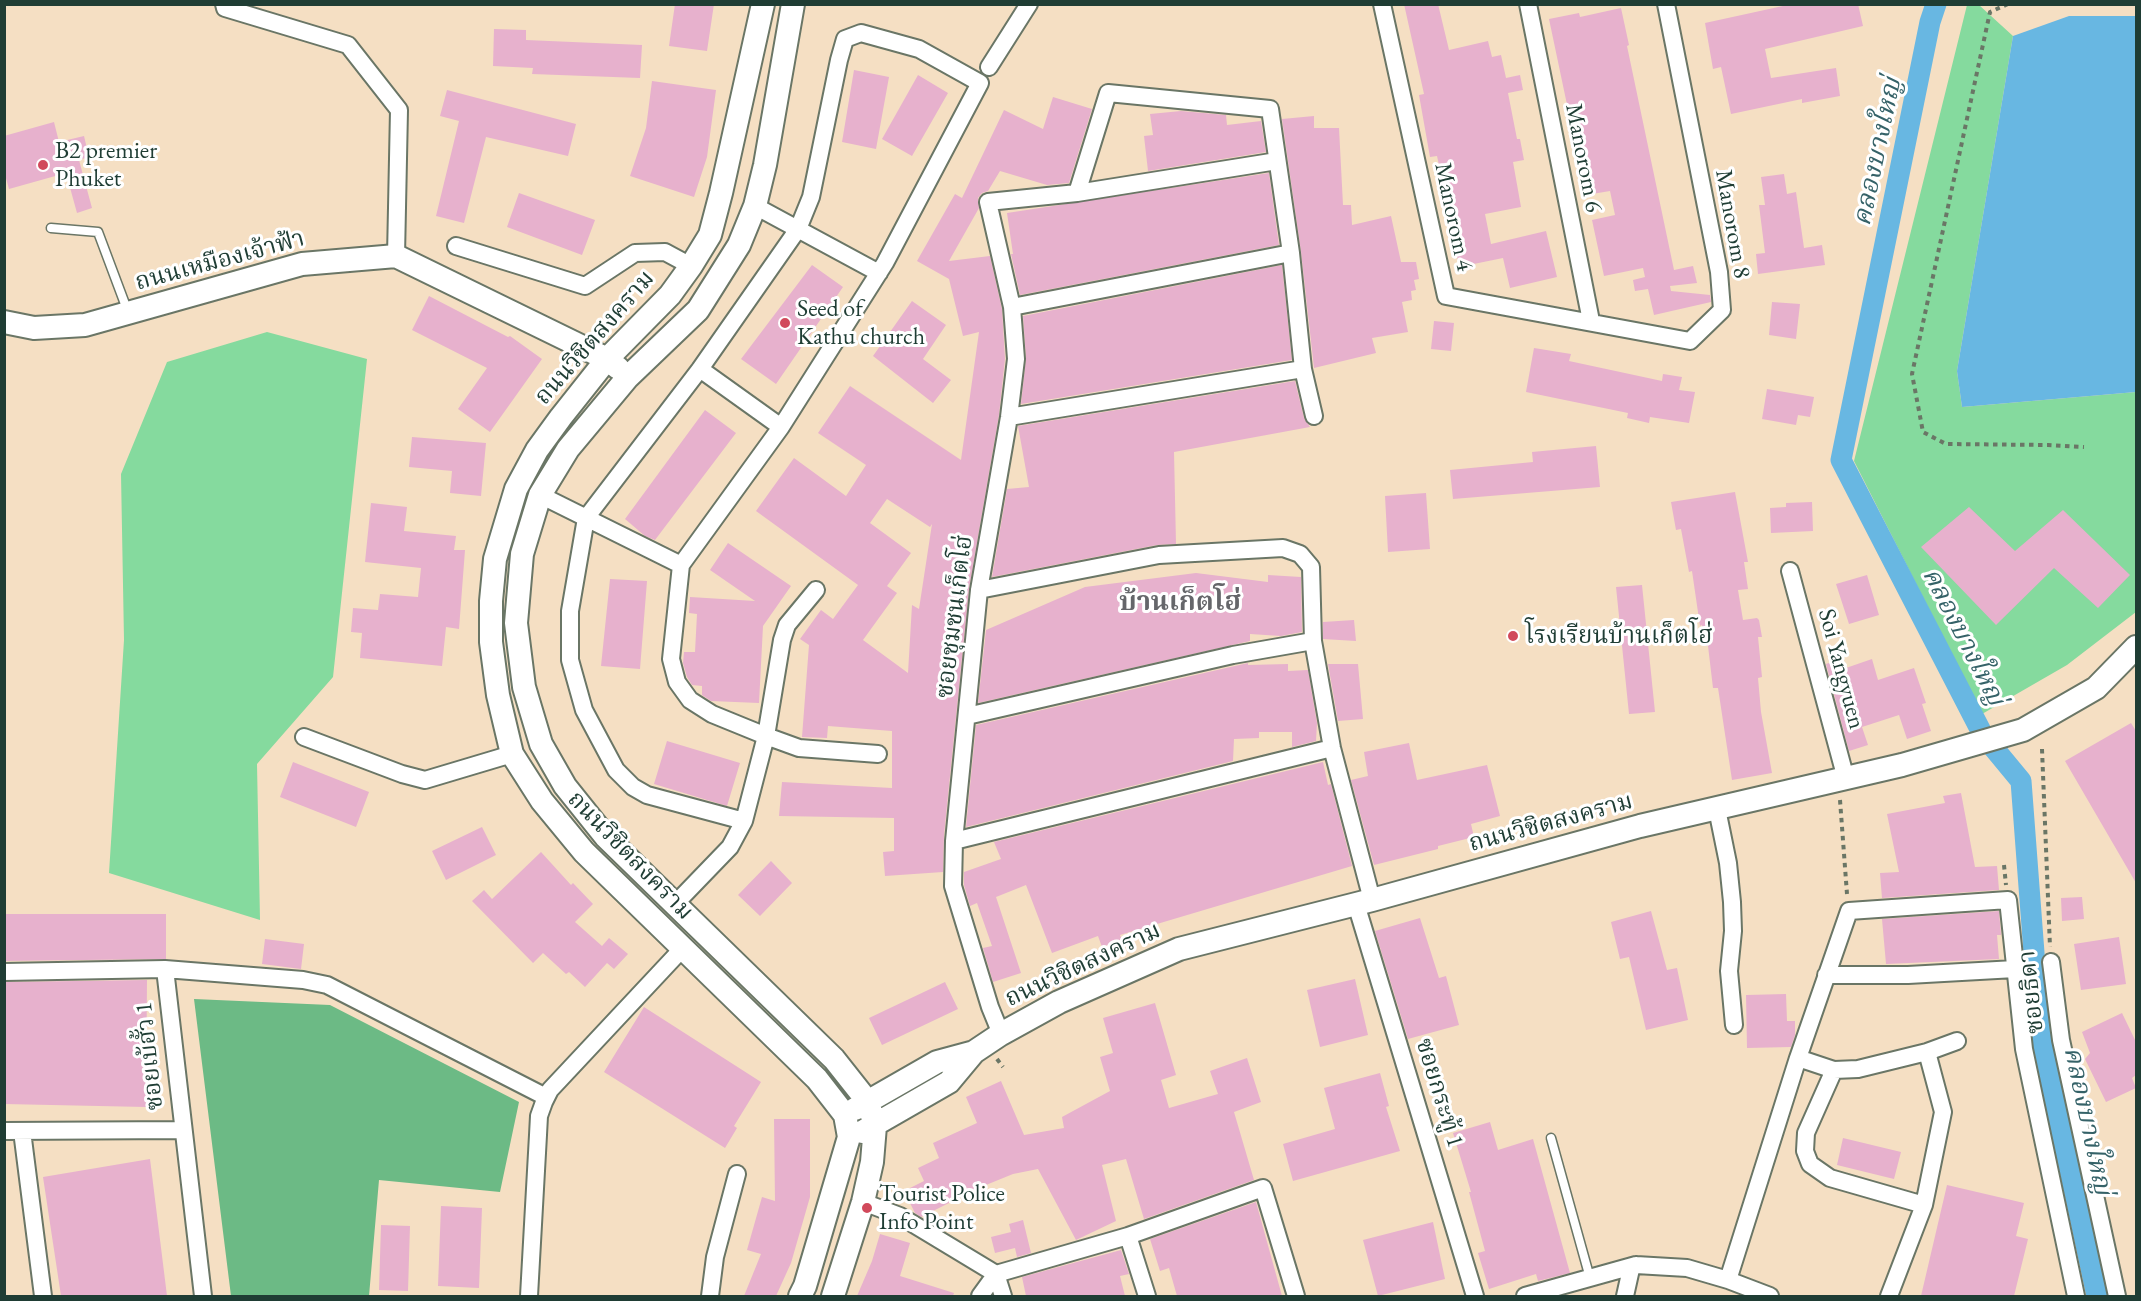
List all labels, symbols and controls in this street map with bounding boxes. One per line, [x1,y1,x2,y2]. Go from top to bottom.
water label: คลองบางใหญ่ [1847,75,1909,229]
street label: Manorom 6 [1558,101,1608,215]
place label: B2 premier Phuket [55,137,157,193]
marker: B2 premier Phuket [36,158,50,172]
street label: Manorom 4 [1427,160,1479,274]
street label: Manorom 8 [1708,167,1756,281]
street label: ถนนเหมืองเจ้าฟ้า [132,225,308,297]
street label: ถนนวิชิตสงคราม [529,265,661,411]
place label: Seed of Kathu church [797,295,925,351]
marker: Seed of Kathu church [778,316,792,330]
street label: ซอยชุมชนเก็ตโฮ่ [931,534,979,700]
water label: คลองบางใหญ่ [1915,563,2011,711]
district label: บ้านเก็ตโฮ่ [1119,587,1241,619]
street label: Soi Yangyuen [1811,606,1871,732]
place label: โรงเรียนบ้านเก็ตโฮ่ [1525,622,1712,650]
marker: โรงเรียนบ้านเก็ตโฮ่ [1506,629,1520,643]
street label: ถนนวิชิตสงคราม [561,785,699,927]
street label: ถนนวิชิตสงคราม [1466,787,1636,859]
street label: ถนนวิชิตสงคราม [1001,916,1165,1014]
street label: ซอยธิดา [2013,949,2051,1035]
street label: ซอยเบ้ฮั้ว 1 [130,1000,170,1112]
street label: ซอยกระทู้ 1 [1409,1035,1469,1151]
water label: คลองบางใหญ่ [2056,1044,2118,1198]
place label: Tourist Police Info Point [879,1180,1005,1236]
marker: Tourist Police Info Point [860,1201,874,1215]

